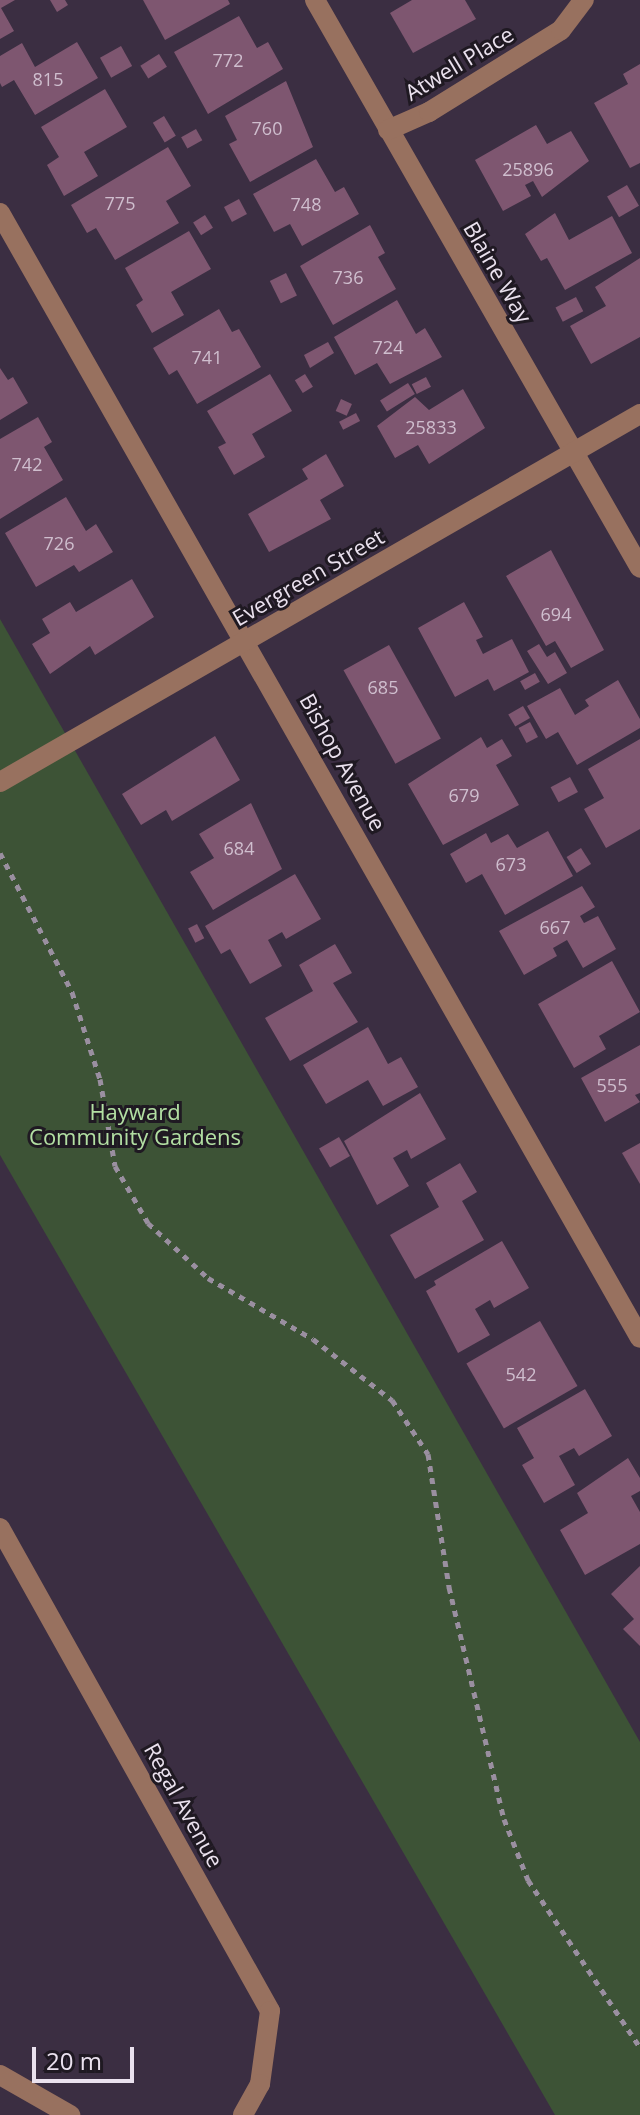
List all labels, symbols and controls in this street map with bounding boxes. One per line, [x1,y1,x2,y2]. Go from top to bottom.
street label: Atwell Place [400,20,518,106]
house number: 772 [213,49,243,71]
house number: 815 [33,68,63,90]
house number: 760 [252,117,282,139]
house number: 25896 [502,158,554,180]
house number: 775 [105,192,135,214]
house number: 748 [291,193,321,215]
street label: Blaine Way [458,217,538,327]
house number: 736 [333,266,363,288]
house number: 724 [373,336,403,358]
house number: 741 [192,346,222,368]
house number: 25833 [405,416,457,438]
house number: 742 [12,453,42,475]
street label: Evergreen Street [227,523,389,631]
house number: 726 [44,532,74,554]
house number: 694 [541,603,571,625]
house number: 685 [368,676,398,698]
street label: Bishop Avenue [294,689,392,835]
house number: 679 [449,784,479,806]
house number: 684 [224,837,254,859]
house number: 673 [496,853,526,875]
house number: 667 [540,916,570,938]
house number: 555 [597,1074,627,1096]
park label: Hayward Community Gardens [29,1098,241,1150]
house number: 542 [506,1363,536,1385]
street label: Regal Avenue [139,1738,229,1872]
scale bar [36,2031,138,2081]
text: 20 m [46,2044,102,2077]

